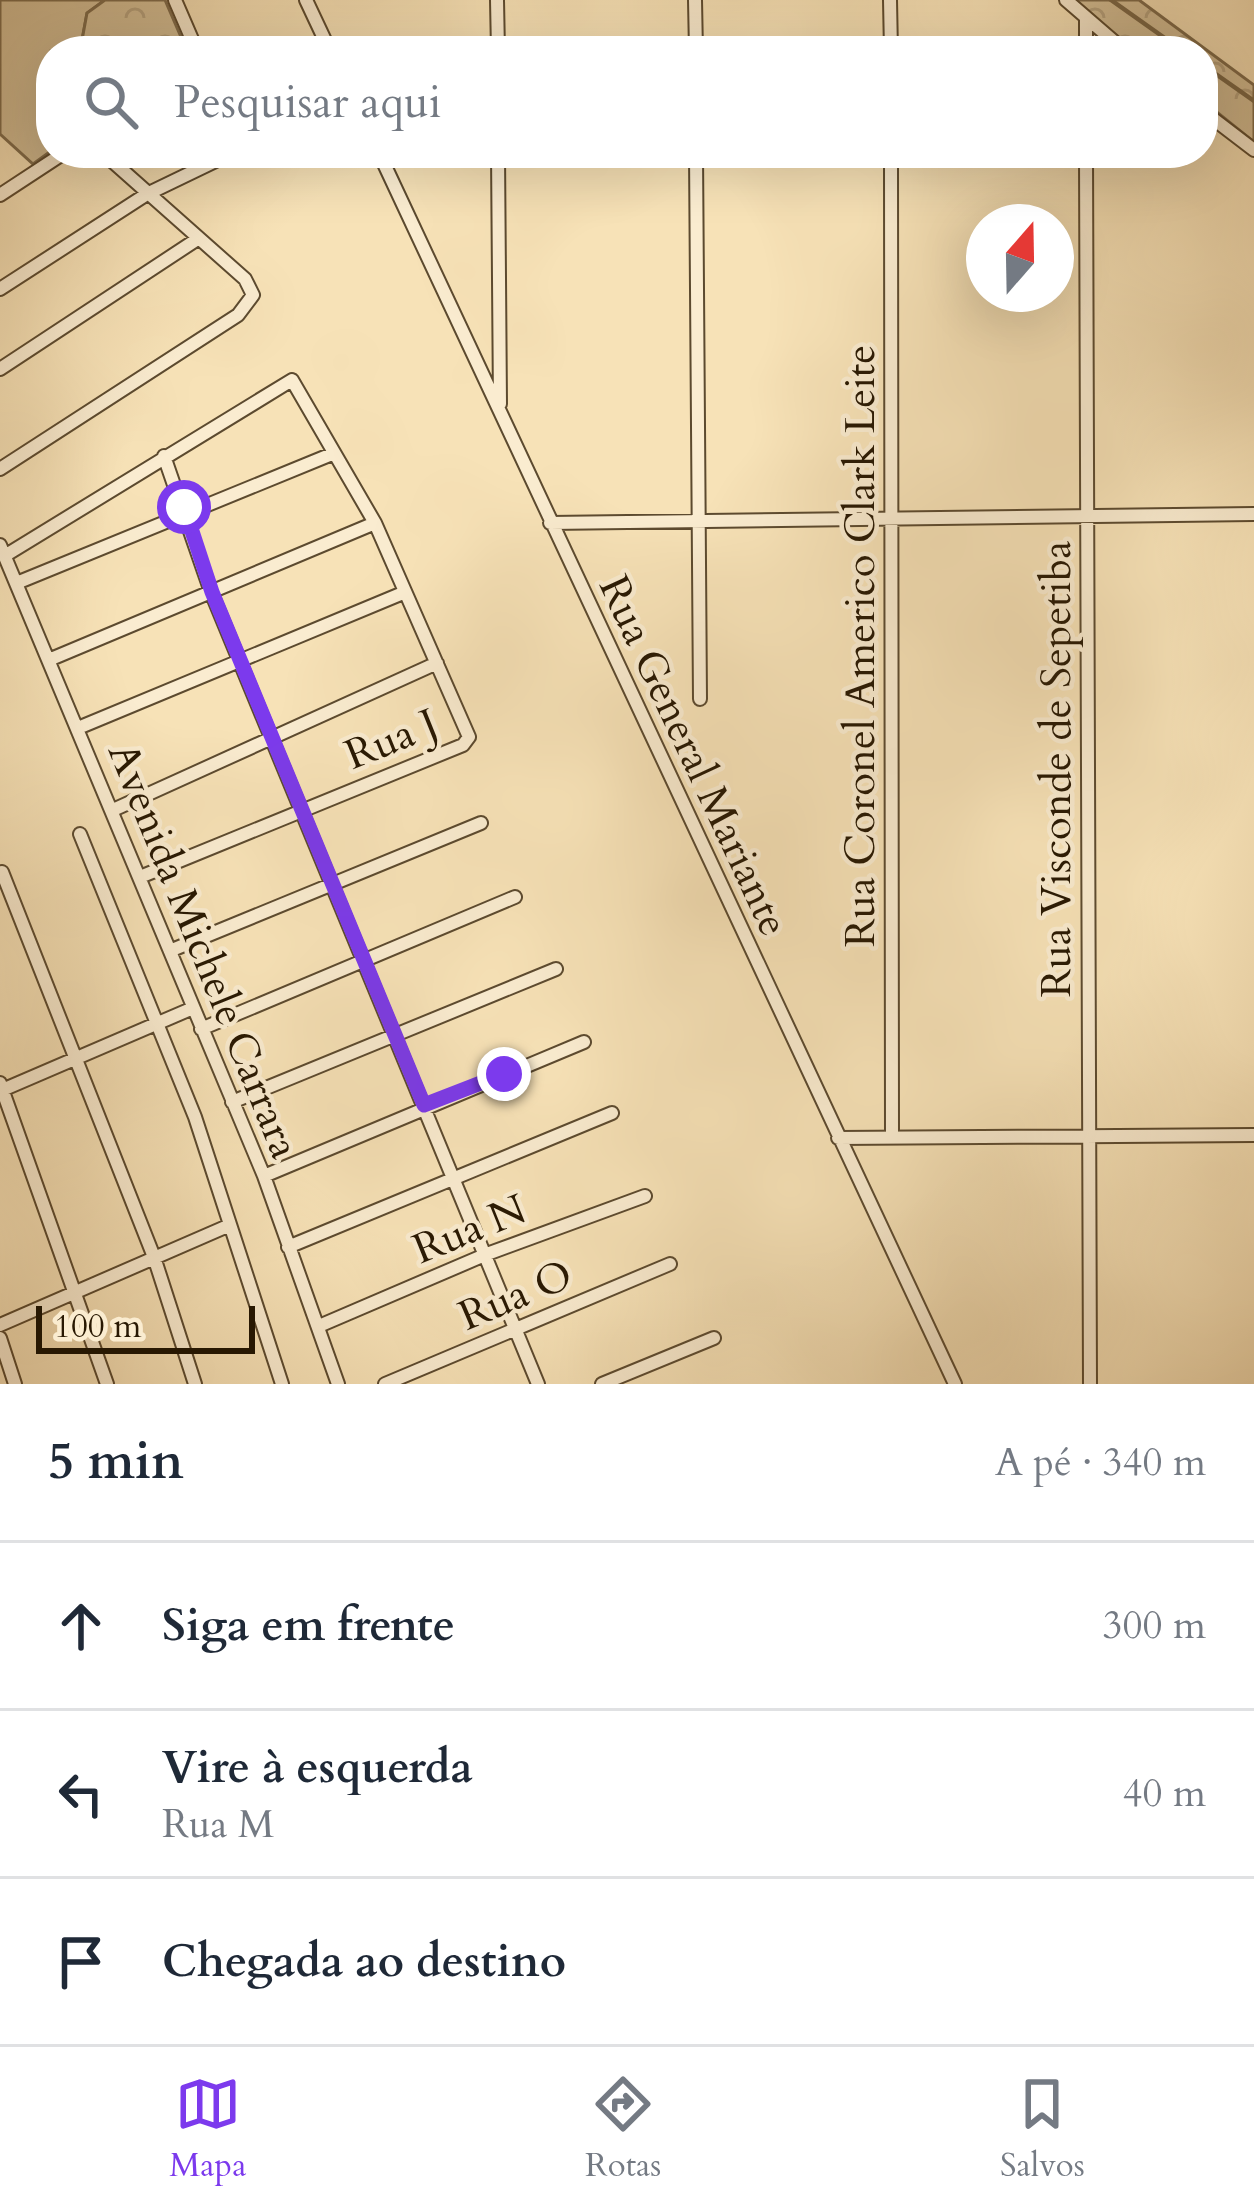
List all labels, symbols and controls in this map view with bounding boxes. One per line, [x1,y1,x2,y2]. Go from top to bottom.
search box [36,36,1218,168]
icon: search [78,69,144,135]
text: Pesquisar aqui [174,72,441,133]
north arrow [966,204,1074,312]
street label: Rua Coronel Americo Clark Leite [832,345,889,947]
route start [157,480,211,534]
street label: Rua Visconde de Sepetiba [1028,541,1085,997]
street label: Rua General Mariante [585,566,802,945]
street label: Rua J [336,695,447,784]
street label: Avenida Michele Carrara [94,734,313,1167]
route end [477,1047,531,1101]
street label: Rua N [404,1181,535,1278]
street label: Rua O [450,1246,581,1345]
scale bar [36,1300,255,1353]
text: 100 m [54,1304,141,1349]
text: 5 min [48,1427,184,1497]
text: A pé · 340 m [995,1436,1206,1489]
icon: ahead [48,1593,114,1659]
text: Siga em frente [162,1595,455,1656]
text: 300 m [1103,1599,1206,1652]
text: Vire à esquerda [162,1737,473,1798]
icon: left [48,1761,114,1827]
text: 40 m [1123,1767,1206,1820]
text: Rua M [162,1798,275,1851]
icon: arrive [48,1929,114,1995]
text: Chegada ao destino [162,1931,566,1992]
tab: Mapa [169,2071,246,2188]
tab: Rotas [585,2071,661,2188]
tab: Salvos [1000,2071,1085,2188]

